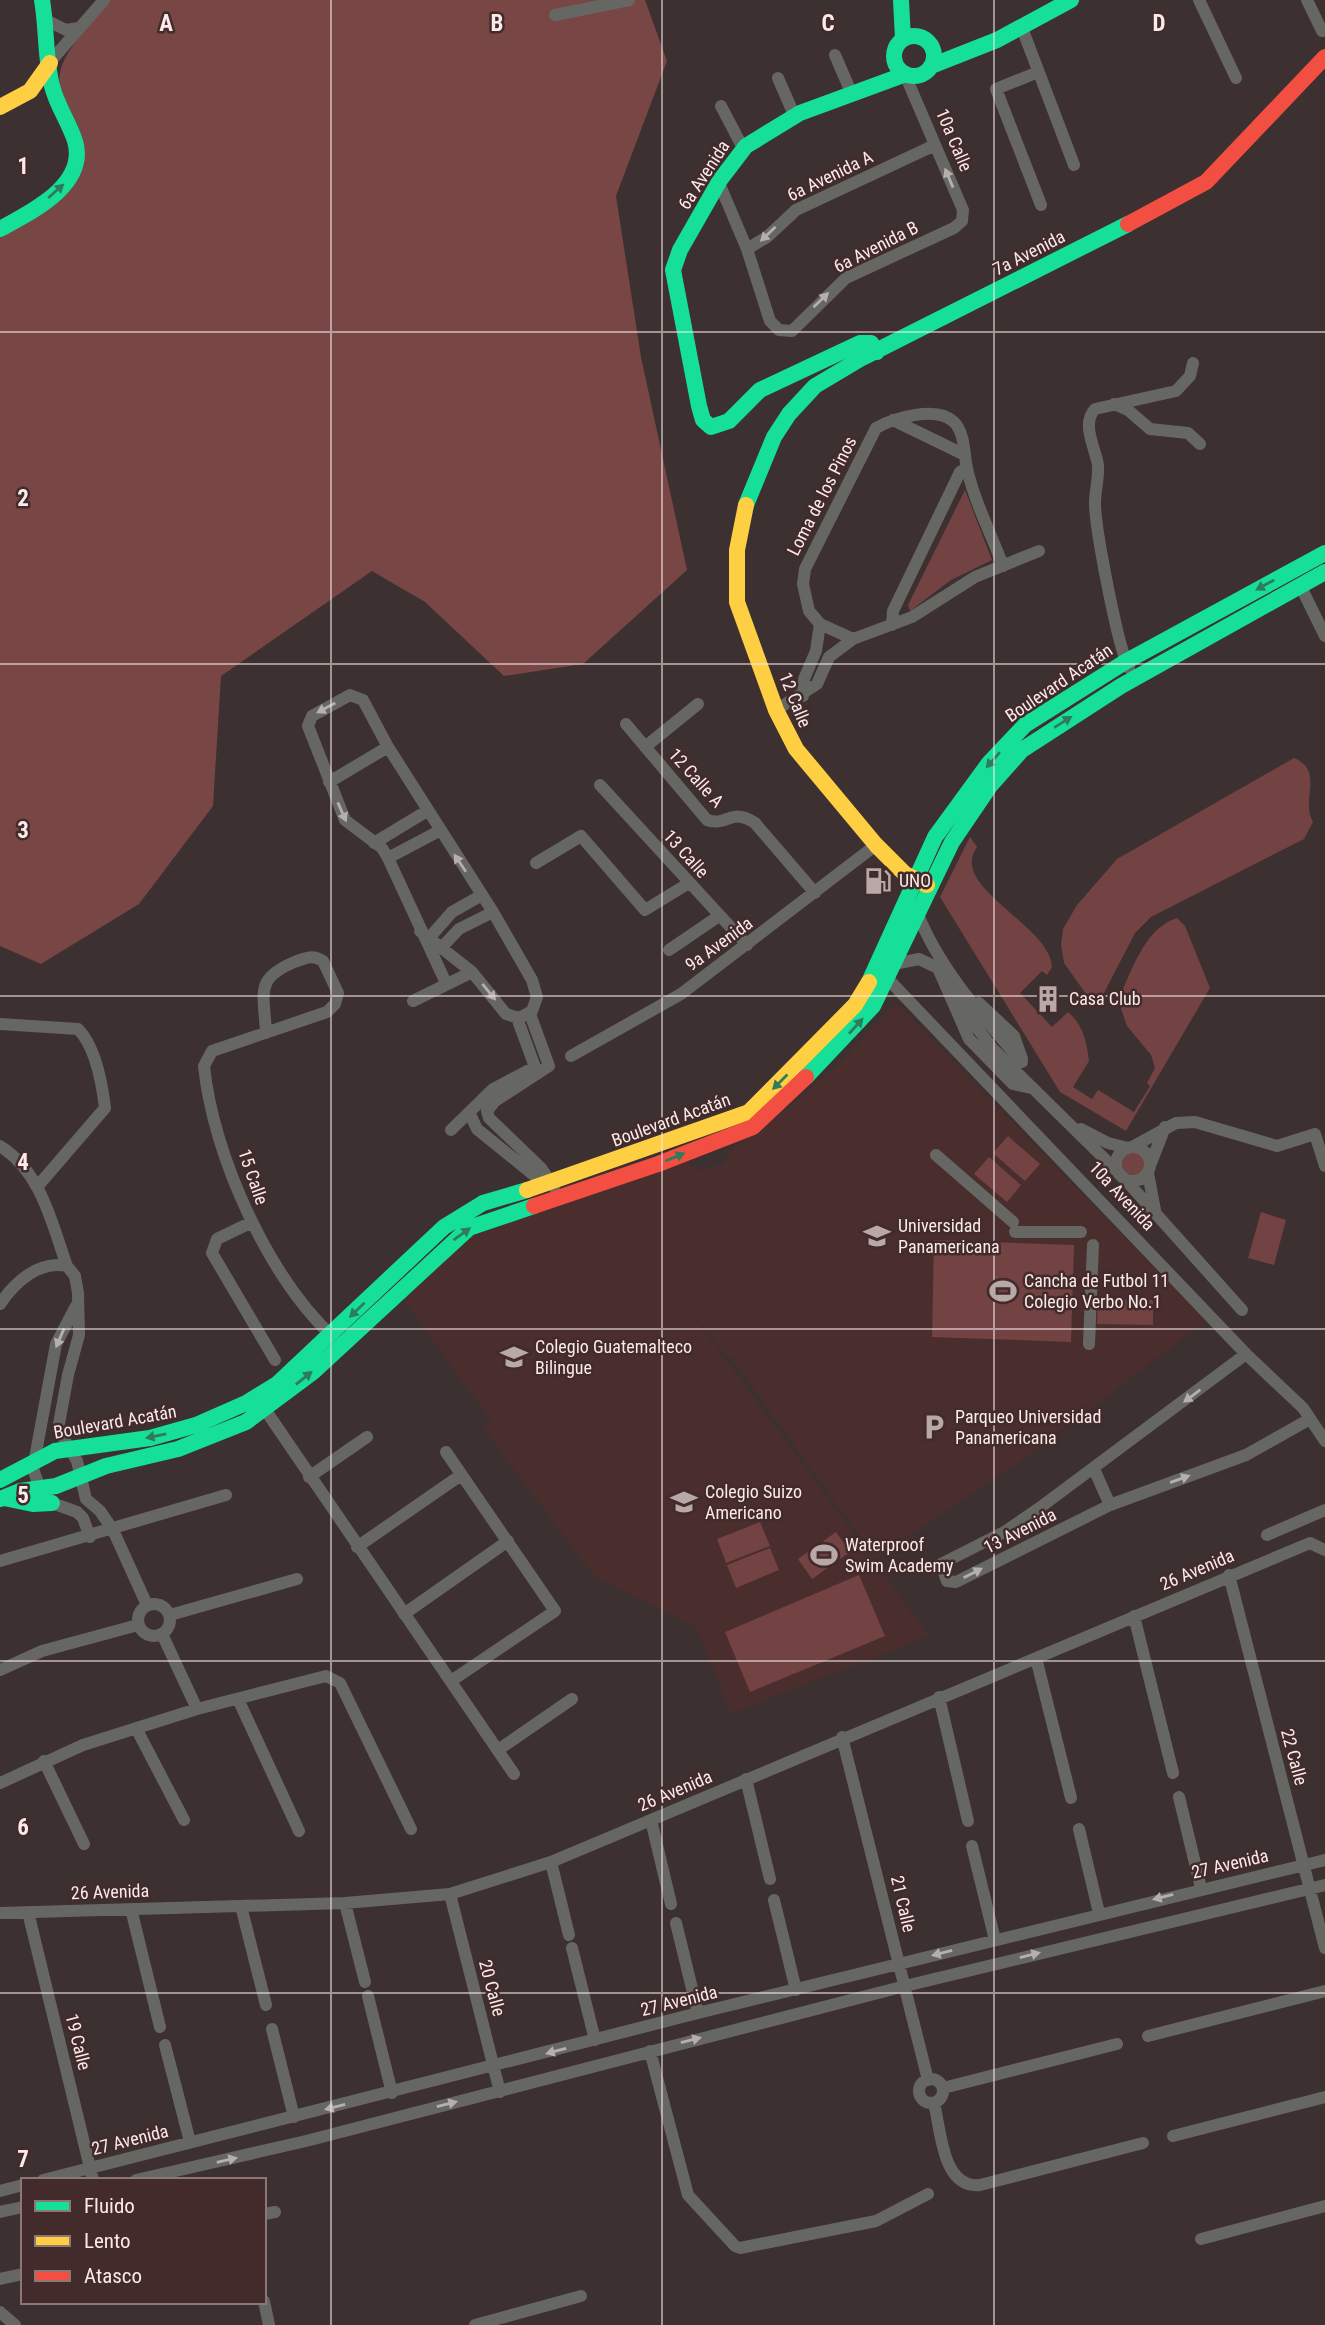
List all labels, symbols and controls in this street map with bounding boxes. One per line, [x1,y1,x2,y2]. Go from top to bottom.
text: A [159,10,173,37]
text: B [491,10,503,37]
text: C [821,10,835,37]
text: D [1153,10,1166,37]
street label: 10a Calle [932,105,977,174]
street label: 6a Avenida [674,136,734,213]
street label: 6a Avenida A [784,146,877,205]
text: 1 [17,153,29,180]
one-way arrow [943,168,955,188]
one-way arrow [47,183,65,199]
street label: 6a Avenida B [830,216,922,277]
street label: 7a Avenida [989,225,1068,280]
one-way arrow [760,226,777,242]
one-way arrow [812,292,830,308]
street label: Loma de los Pinos [782,433,861,559]
text: 2 [17,485,29,512]
one-way arrow [1255,579,1274,591]
street label: Boulevard Acatán [1001,639,1116,726]
street label: 12 Calle [775,669,816,730]
one-way arrow [316,702,336,714]
one-way arrow [1053,715,1072,728]
street label: 12 Calle A [664,744,729,812]
one-way arrow [985,751,1000,769]
one-way arrow [336,802,348,822]
text: 3 [17,817,29,844]
street label: 13 Calle [659,825,713,882]
one-way arrow [454,853,467,872]
fuel station icon: UNO [863,866,893,896]
place label: UNO [899,870,931,891]
street label: 9a Avenida [681,912,756,975]
one-way arrow [481,984,496,1001]
building icon: Casa Club [1033,984,1063,1014]
place label: Casa Club [1069,988,1141,1009]
one-way arrow [848,1017,864,1035]
one-way arrow [772,1074,789,1091]
street label: Boulevard Acatán [609,1088,733,1151]
street label: 15 Calle [234,1146,273,1207]
text: 4 [17,1149,29,1176]
one-way arrow [665,1152,686,1163]
street label: 10a Avenida [1085,1157,1160,1235]
place label: Universidad Panamericana [898,1215,1000,1257]
school or university icon: Universidad Panamericana [862,1221,892,1251]
one-way arrow [453,1227,471,1241]
place label: Cancha de Futbol 11 Colegio Verbo No.1 [1024,1270,1169,1312]
sports icon: Cancha de Futbol 11 Colegio Verbo No.1 [988,1276,1018,1306]
one-way arrow [349,1302,366,1318]
one-way arrow [54,1328,65,1349]
place label: Colegio Guatemalteco Bilingue [535,1336,692,1378]
school or university icon: Colegio Guatemalteco Bilingue [499,1342,529,1372]
one-way arrow [295,1371,313,1386]
one-way arrow [1183,1388,1201,1402]
street label: Boulevard Acatán [52,1400,178,1443]
place label: Parqueo Universidad Panamericana [955,1406,1101,1448]
parking icon: Parqueo Universidad Panamericana [919,1412,949,1442]
one-way arrow [145,1431,167,1442]
one-way arrow [1170,1473,1191,1484]
place label: Colegio Suizo Americano [705,1481,802,1523]
text: 5 [17,1482,29,1509]
school or university icon: Colegio Suizo Americano [669,1487,699,1517]
street label: 13 Avenida [980,1503,1059,1558]
place label: Waterproof Swim Academy [845,1534,954,1576]
sports icon: Waterproof Swim Academy [809,1540,839,1570]
street label: 26 Avenida [1157,1545,1237,1594]
one-way arrow [963,1568,983,1579]
street label: 22 Calle [1277,1726,1312,1787]
street label: 26 Avenida [635,1766,715,1815]
text: 6 [17,1814,29,1841]
street label: 27 Avenida [1189,1844,1270,1883]
street label: 21 Calle [887,1874,920,1934]
street label: 26 Avenida [70,1880,149,1903]
one-way arrow [1152,1892,1174,1903]
one-way arrow [931,1948,953,1959]
one-way arrow [1019,1950,1041,1961]
street label: 20 Calle [475,1957,510,2018]
street label: 27 Avenida [638,1981,719,2020]
street label: 19 Calle [61,2011,96,2072]
one-way arrow [680,2034,702,2045]
one-way arrow [545,2046,567,2057]
one-way arrow [437,2099,459,2110]
one-way arrow [324,2102,346,2113]
street label: 27 Avenida [89,2120,170,2159]
text: 7 [17,2146,29,2173]
one-way arrow [216,2154,238,2165]
legend [21,2178,266,2304]
text: Fluido [84,2194,135,2218]
text: Lento [84,2229,131,2253]
text: Atasco [84,2264,142,2288]

